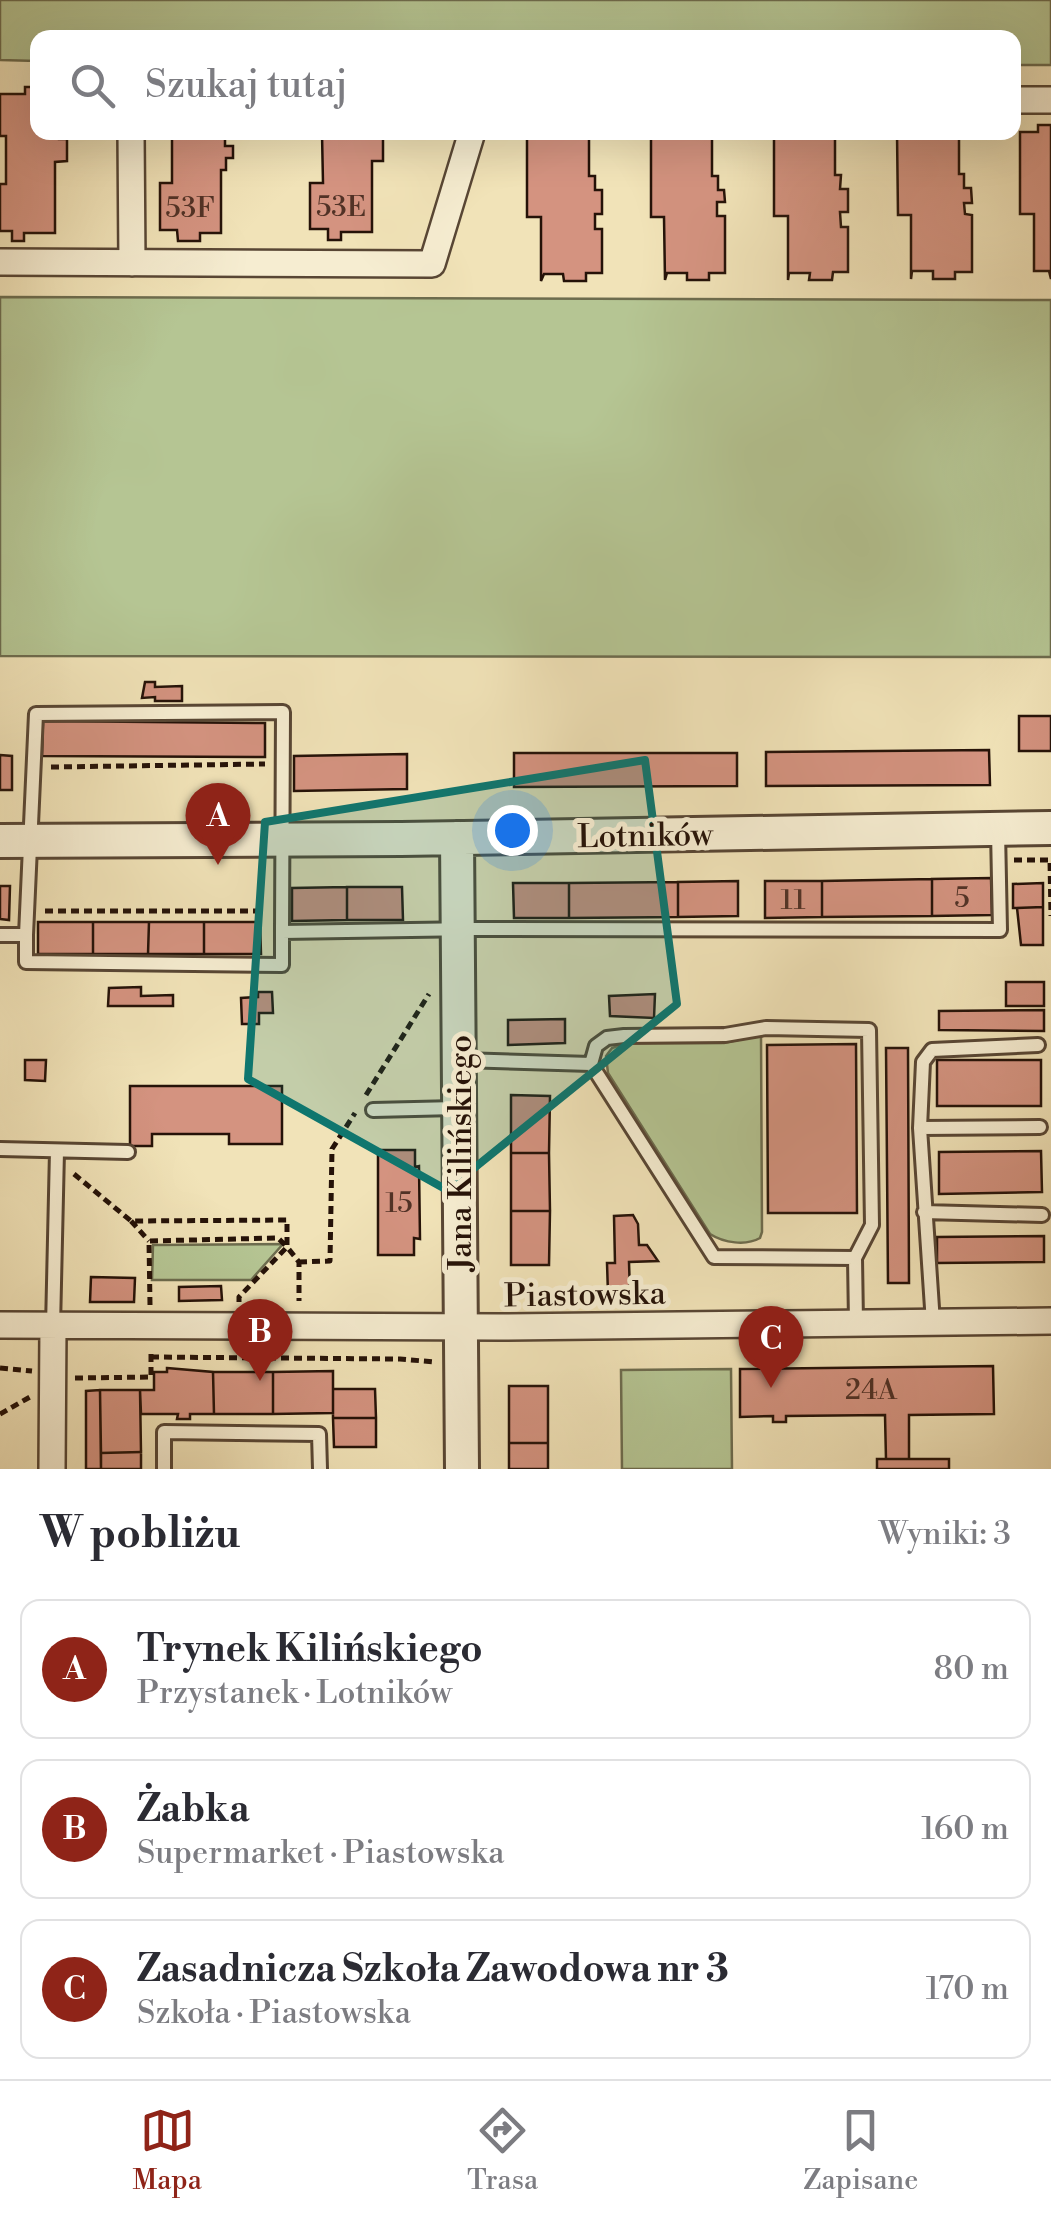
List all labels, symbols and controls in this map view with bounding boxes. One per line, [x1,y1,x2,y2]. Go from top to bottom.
search box [30,30,1021,140]
icon: search [65,58,120,113]
text: Szukaj tutaj [145,62,348,109]
house number: 53E [316,190,366,225]
house number: 53F [165,191,215,226]
pin: A [186,782,250,865]
your location [487,805,538,856]
street label: Lotników [577,815,714,857]
house number: 5 [954,881,970,916]
house number: 11 [780,883,806,918]
street label: Jana Kilińskiego [441,1035,481,1272]
house number: 15 [385,1186,413,1221]
street label: Piastowska [504,1274,667,1316]
pin: B [228,1298,292,1381]
pin: C [738,1306,804,1388]
house number: 24A [845,1373,898,1408]
text: W pobliżu [40,1508,240,1561]
text: Wyniki: 3 [879,1514,1011,1554]
text: Trynek Kilińskiego [137,1626,483,1673]
text: A [63,1649,86,1689]
text: 80 m [934,1649,1009,1689]
text: Przystanek · Lotników [137,1673,452,1713]
text: Żabka [137,1786,250,1833]
text: B [62,1809,87,1849]
text: 160 m [921,1809,1009,1849]
text: Supermarket · Piastowska [137,1833,505,1873]
text: Zasadnicza Szkoła Zawodowa nr 3 [137,1946,729,1993]
text: C [63,1969,86,2009]
text: 170 m [926,1969,1009,2009]
text: Szkoła · Piastowska [137,1993,411,2033]
tab: Mapa [133,2103,202,2198]
tab: Trasa [467,2103,538,2198]
tab: Zapisane [803,2103,918,2198]

